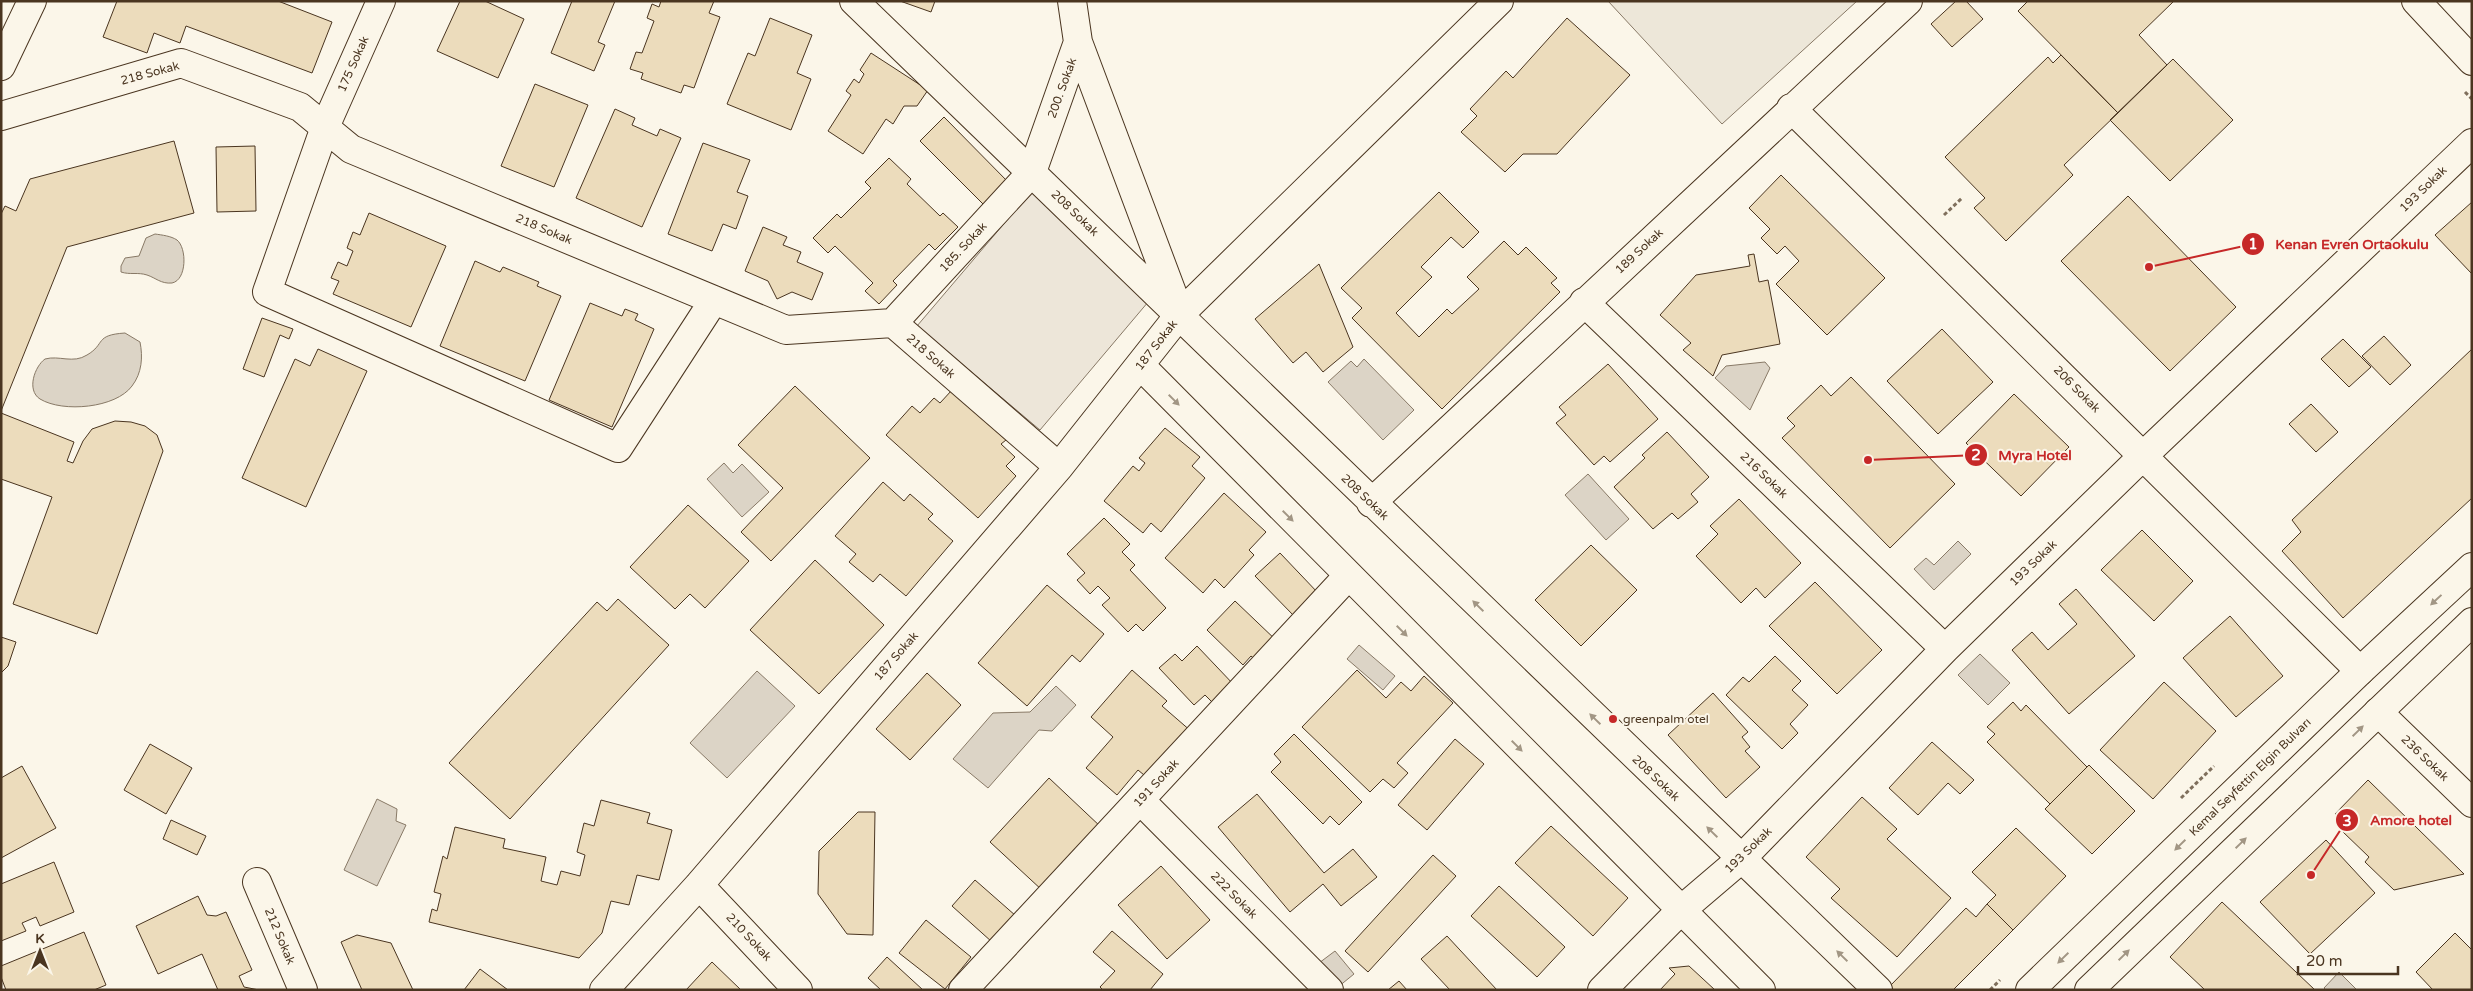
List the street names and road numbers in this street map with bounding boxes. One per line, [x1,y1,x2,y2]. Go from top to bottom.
street label: 175 Sokak [334,33,372,94]
street label: 200. Sokak [1045,55,1080,120]
street label: 218 Sokak [119,58,181,88]
street label: 193 Sokak [2397,163,2450,215]
street label: 208 Sokak [1049,187,1102,239]
street label: 218 Sokak [514,211,575,247]
street label: 185. Sokak [936,219,990,275]
street label: 189 Sokak [1612,225,1666,277]
street label: 187 Sokak [1132,317,1180,373]
street label: 218 Sokak [904,331,959,381]
street label: 206 Sokak [2051,363,2104,416]
street label: 216 Sokak [1738,449,1791,501]
street label: 208 Sokak [1339,471,1392,523]
street label: 193 Sokak [2007,537,2060,589]
street label: 187 Sokak [871,628,921,683]
street label: Kemal Seyfettin Elgin Bulvarı [2186,715,2314,839]
street label: 236 Sokak [2399,732,2452,784]
street label: 208 Sokak [1630,752,1683,804]
street label: 191 Sokak [1130,756,1182,810]
street label: 193 Sokak [1722,824,1775,876]
street label: 222 Sokak [1208,869,1261,922]
street label: 212 Sokak [262,906,298,967]
street label: 210 Sokak [723,910,775,964]

